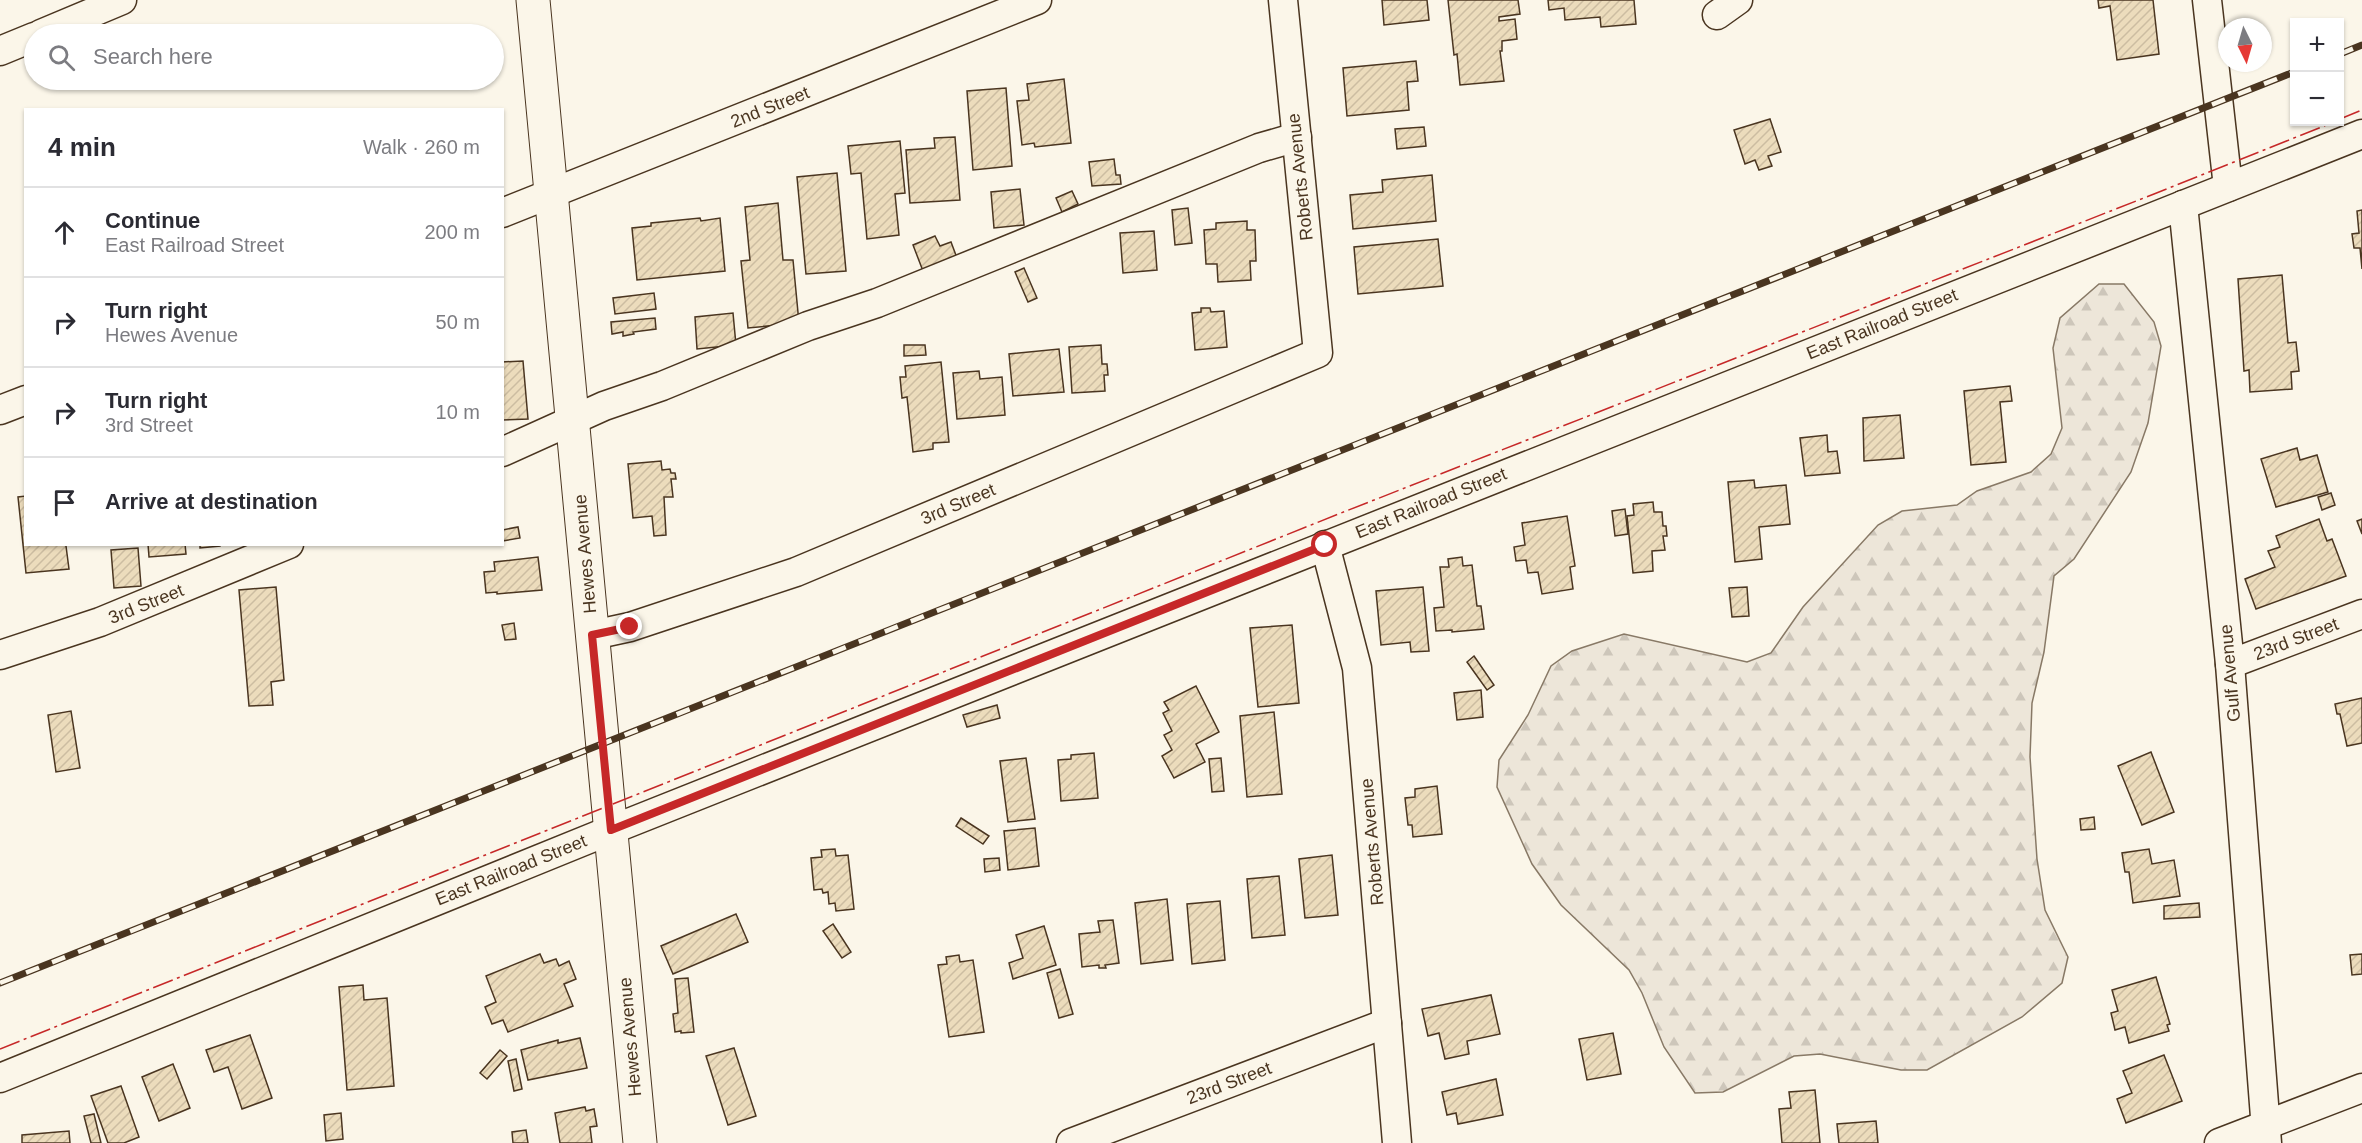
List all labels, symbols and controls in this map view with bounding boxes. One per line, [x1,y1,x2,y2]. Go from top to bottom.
north arrow [2218,18,2272,72]
map controls [2290,18,2344,126]
button: + [2290,18,2344,72]
search box [24,24,504,90]
icon: search [45,41,78,74]
text: Search here [93,44,213,69]
button: − [2290,72,2344,126]
street label: 2nd Street [728,82,812,132]
street label: Roberts Avenue [1283,112,1317,242]
text: 4 min [48,132,116,162]
text: Walk · 260 m [363,136,480,158]
text: Continue [105,208,200,233]
icon: ahead [48,216,81,249]
text: 200 m [424,221,480,243]
text: East Railroad Street [105,234,284,256]
street label: East Railroad Street [1804,285,1960,363]
text: Turn right [105,298,207,323]
icon: right [48,306,81,339]
text: 50 m [436,311,480,333]
text: Hewes Avenue [105,324,238,346]
text: Turn right [105,388,207,413]
icon: right [48,396,81,429]
text: 10 m [436,401,480,423]
text: 3rd Street [105,414,193,436]
street label: East Railroad Street [1353,464,1509,542]
street label: 3rd Street [918,479,998,529]
icon: arrive [48,486,81,519]
text: Arrive at destination [105,489,318,514]
street label: Hewes Avenue [570,493,600,615]
route start [1311,531,1337,557]
street label: 3rd Street [106,580,186,628]
route end [616,613,642,639]
street label: 23rd Street [2251,614,2341,664]
street label: Gulf Avenue [2216,623,2244,723]
street label: Roberts Avenue [1356,777,1388,907]
street label: East Railroad Street [433,831,589,909]
street label: Hewes Avenue [615,976,645,1098]
street label: 23rd Street [1184,1058,1274,1108]

